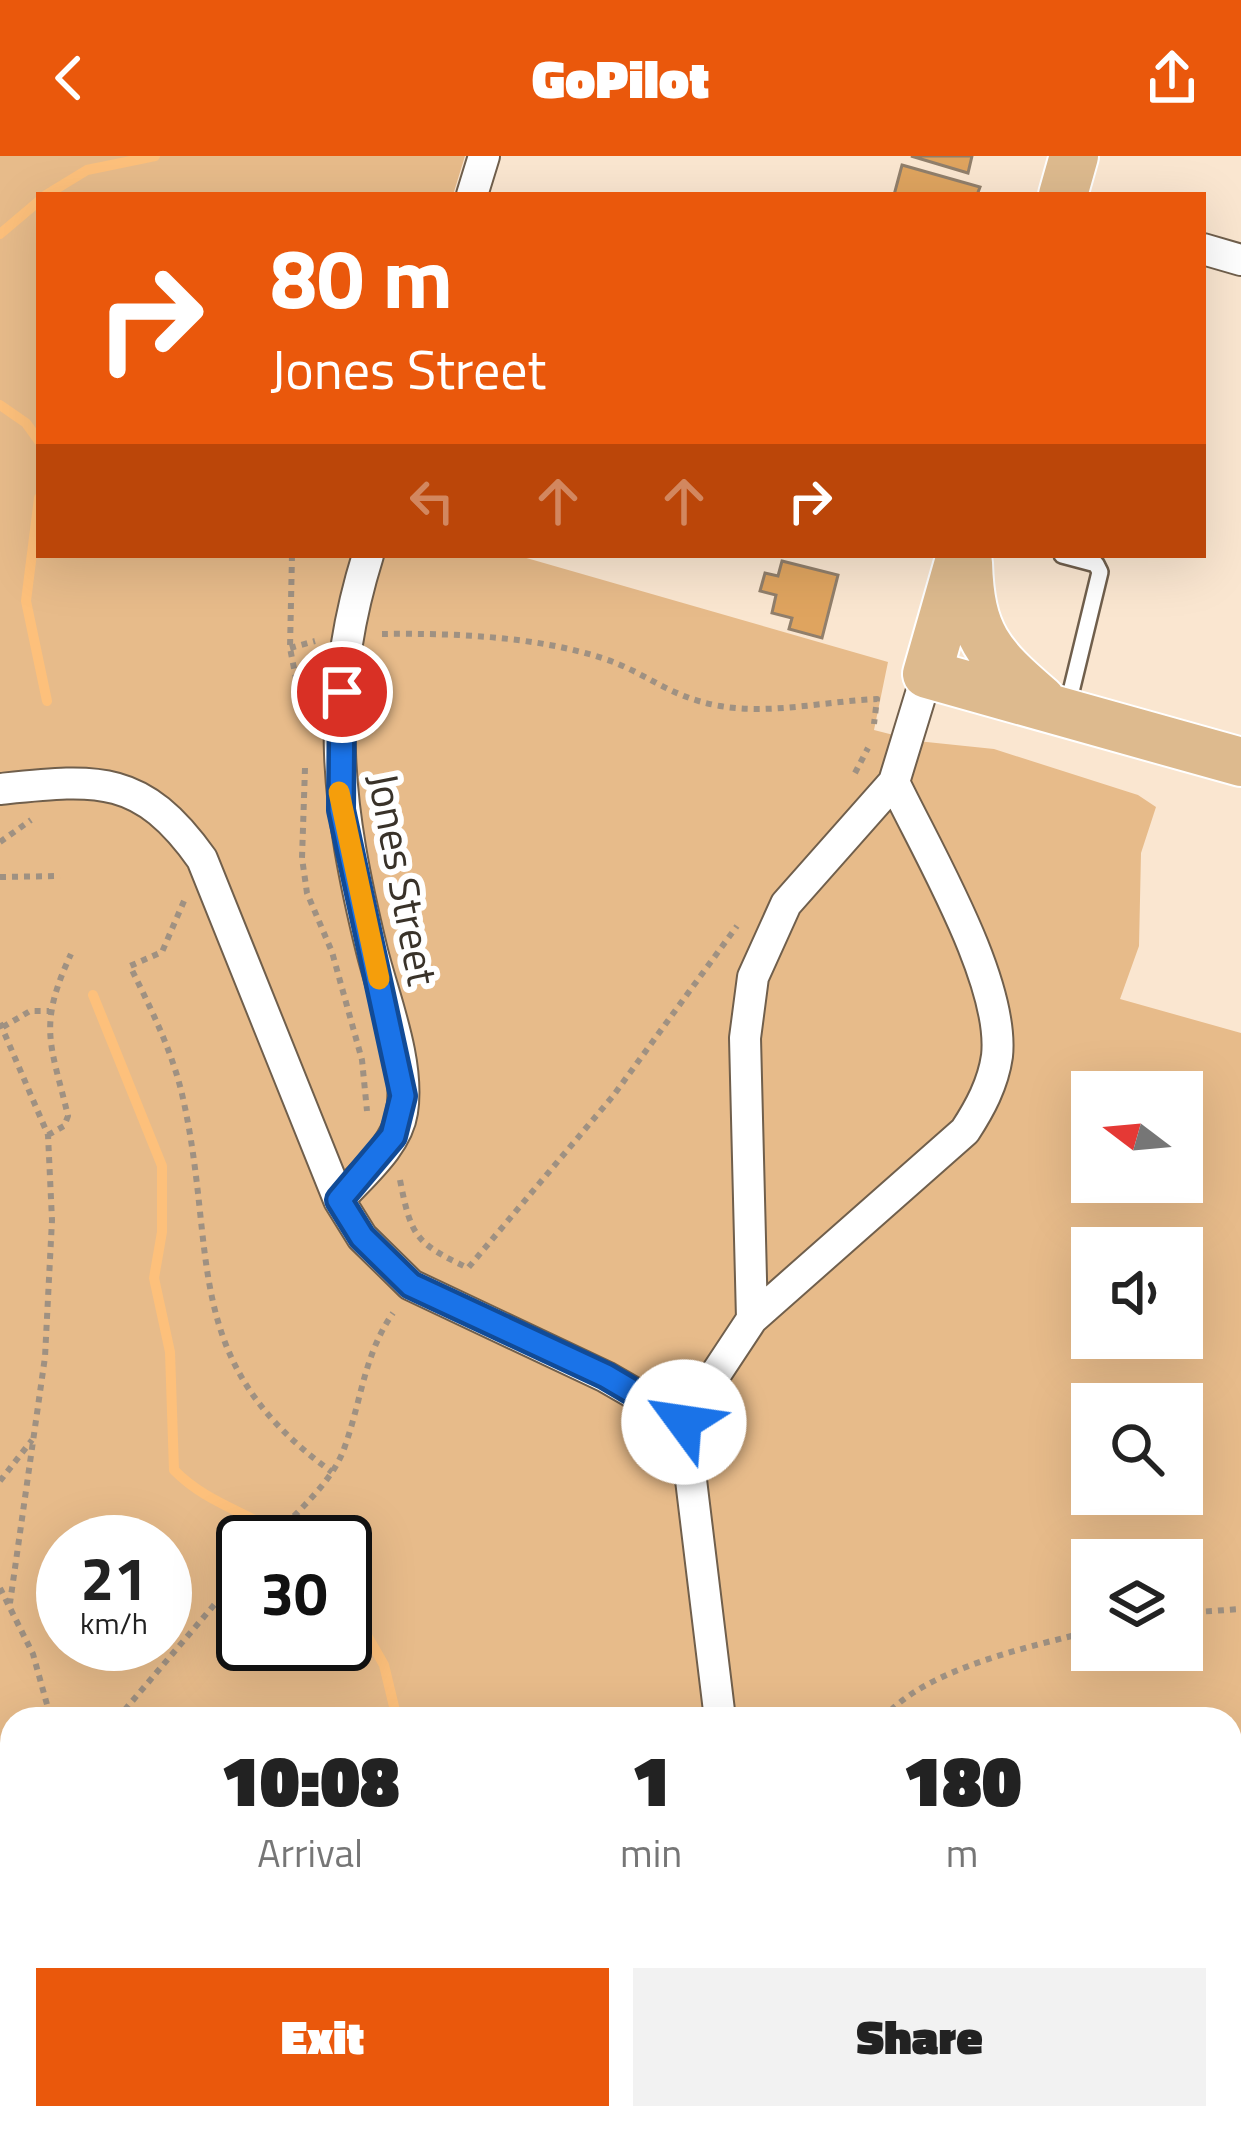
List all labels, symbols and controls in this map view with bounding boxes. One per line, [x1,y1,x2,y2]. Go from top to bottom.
text: GoPilot [532,37,709,119]
icon: back [36,45,102,111]
icon: share [1139,45,1205,111]
text: 80 m [270,213,453,341]
icon: right [72,240,228,396]
text: Jones Street [270,328,546,410]
icon: left [399,468,465,534]
icon: ahead [525,468,591,534]
icon: ahead [651,468,717,534]
icon: right [777,468,843,534]
pin [291,641,393,743]
icon: arrive [309,659,375,725]
street label: Jones Street [352,767,456,991]
north arrow [1071,1071,1203,1203]
map controls [1071,1071,1203,1671]
button: sound [1071,1227,1203,1359]
position arrow [621,1359,747,1485]
button: search [1071,1383,1203,1515]
speed limit sign: 30 [216,1515,372,1671]
text: 21 [80,1532,148,1623]
button: layers [1071,1539,1203,1671]
text: km/h [80,1600,148,1646]
text: 10:08 [220,1724,400,1834]
text: 1 [631,1724,671,1834]
text: 180 [903,1724,1022,1834]
text: Arrival [257,1823,363,1882]
text: min [620,1823,682,1882]
text: m [946,1823,978,1882]
button: Exit [36,1968,609,2106]
button: Share [633,1968,1206,2106]

